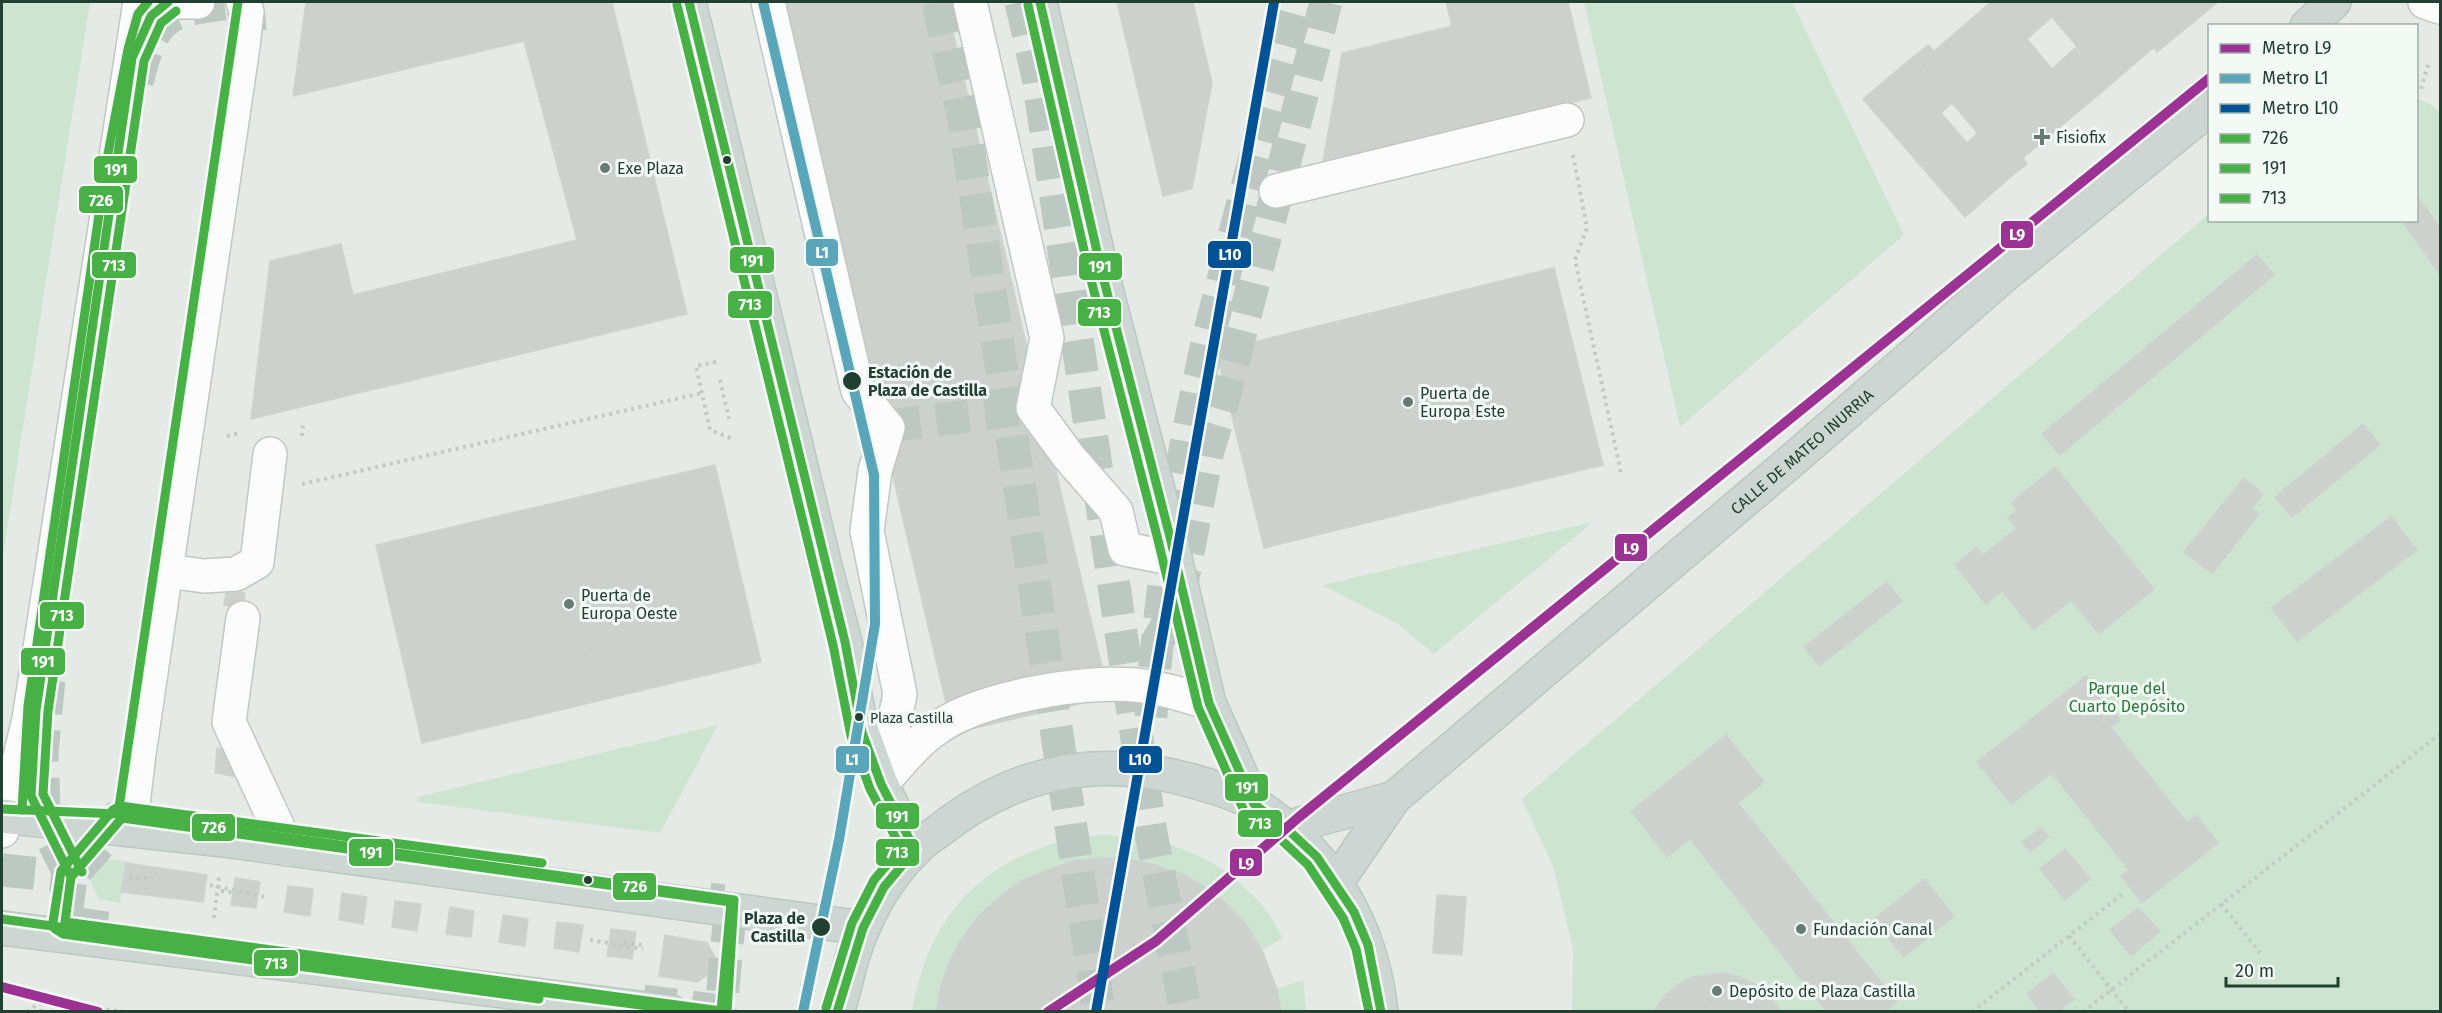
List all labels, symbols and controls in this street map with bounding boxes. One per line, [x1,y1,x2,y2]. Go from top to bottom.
legend [2208,24,2418,222]
text: Metro L9 [2262,37,2331,59]
text: Metro L1 [2262,67,2329,89]
text: Metro L10 [2262,97,2339,119]
text: 726 [2262,127,2288,149]
marker: Fisiofix [2033,128,2051,146]
place label: Fisiofix [2056,128,2106,147]
unlabelled marker [721,154,733,166]
line badge: 191 [93,155,138,184]
text: 191 [2262,157,2287,179]
place label: Exe Plaza [617,159,684,178]
text: 191 [104,160,128,179]
marker: Exe Plaza [598,161,612,175]
line badge: 726 [78,185,124,214]
text: 713 [2262,187,2286,209]
text: 726 [89,191,113,210]
line badge: L9 [2000,220,2034,249]
text: L9 [2009,225,2025,244]
line badge: L1 [805,238,839,267]
line badge: L10 [1207,240,1252,269]
text: L1 [815,243,829,262]
text: L10 [1218,245,1242,264]
line badge: 191 [729,246,775,274]
line badge: 713 [91,251,137,279]
text: 191 [740,251,764,270]
line badge: 191 [1078,252,1123,281]
text: 713 [102,256,126,275]
text: 191 [1088,257,1112,276]
line badge: 713 [727,290,773,319]
text: 713 [738,295,762,314]
line badge: 713 [1077,298,1122,327]
text: 713 [1087,303,1111,322]
place label: Estación de Plaza de Castilla [868,363,987,400]
marker: Estación de Plaza de Castilla [841,370,863,392]
place label: Puerta de Europa Este [1420,384,1505,421]
street label: CALLE DE MATEO INURRIA [1727,385,1878,518]
marker: Puerta de Europa Este [1401,395,1415,409]
line badge: L9 [1614,533,1648,562]
text: L9 [1623,539,1639,558]
place label: Puerta de Europa Oeste [581,586,677,623]
marker: Puerta de Europa Oeste [562,597,576,611]
line badge: 713 [39,601,85,630]
text: 713 [50,606,74,625]
line badge: 191 [20,647,66,676]
text: 191 [31,652,55,671]
park label: Parque del Cuarto Depósito [2069,679,2185,716]
place label: Plaza Castilla [870,710,953,727]
marker: Plaza Castilla [853,711,865,723]
line badge: L1 [835,745,870,774]
line badge: L10 [1118,745,1163,774]
text: L1 [845,750,859,769]
text: L10 [1128,750,1152,769]
line badge: 191 [1224,773,1269,802]
text: 191 [1235,778,1259,797]
line badge: 191 [875,802,920,830]
text: 191 [885,807,909,826]
line badge: 713 [1237,809,1283,838]
line badge: 726 [191,813,236,842]
text: 713 [1248,814,1272,833]
text: 726 [202,818,226,837]
line badge: 191 [348,838,394,867]
line badge: 713 [875,838,920,867]
text: 191 [359,843,383,862]
text: 713 [885,843,909,862]
line badge: L9 [1229,848,1263,877]
text: L9 [1238,854,1254,873]
line badge: 726 [612,872,657,901]
unlabelled marker [582,874,594,886]
text: 726 [623,877,647,896]
place label: Plaza de Castilla [744,909,805,946]
marker: Plaza de Castilla [810,916,832,938]
place label: Fundación Canal [1813,920,1933,939]
marker: Fundación Canal [1794,922,1808,936]
line badge: 713 [253,949,299,977]
scale bar [2226,950,2338,988]
text: 713 [264,954,288,973]
text: 20 m [2235,960,2274,982]
place label: Depósito de Plaza Castilla [1729,982,1916,1001]
marker: Depósito de Plaza Castilla [1710,984,1724,998]

